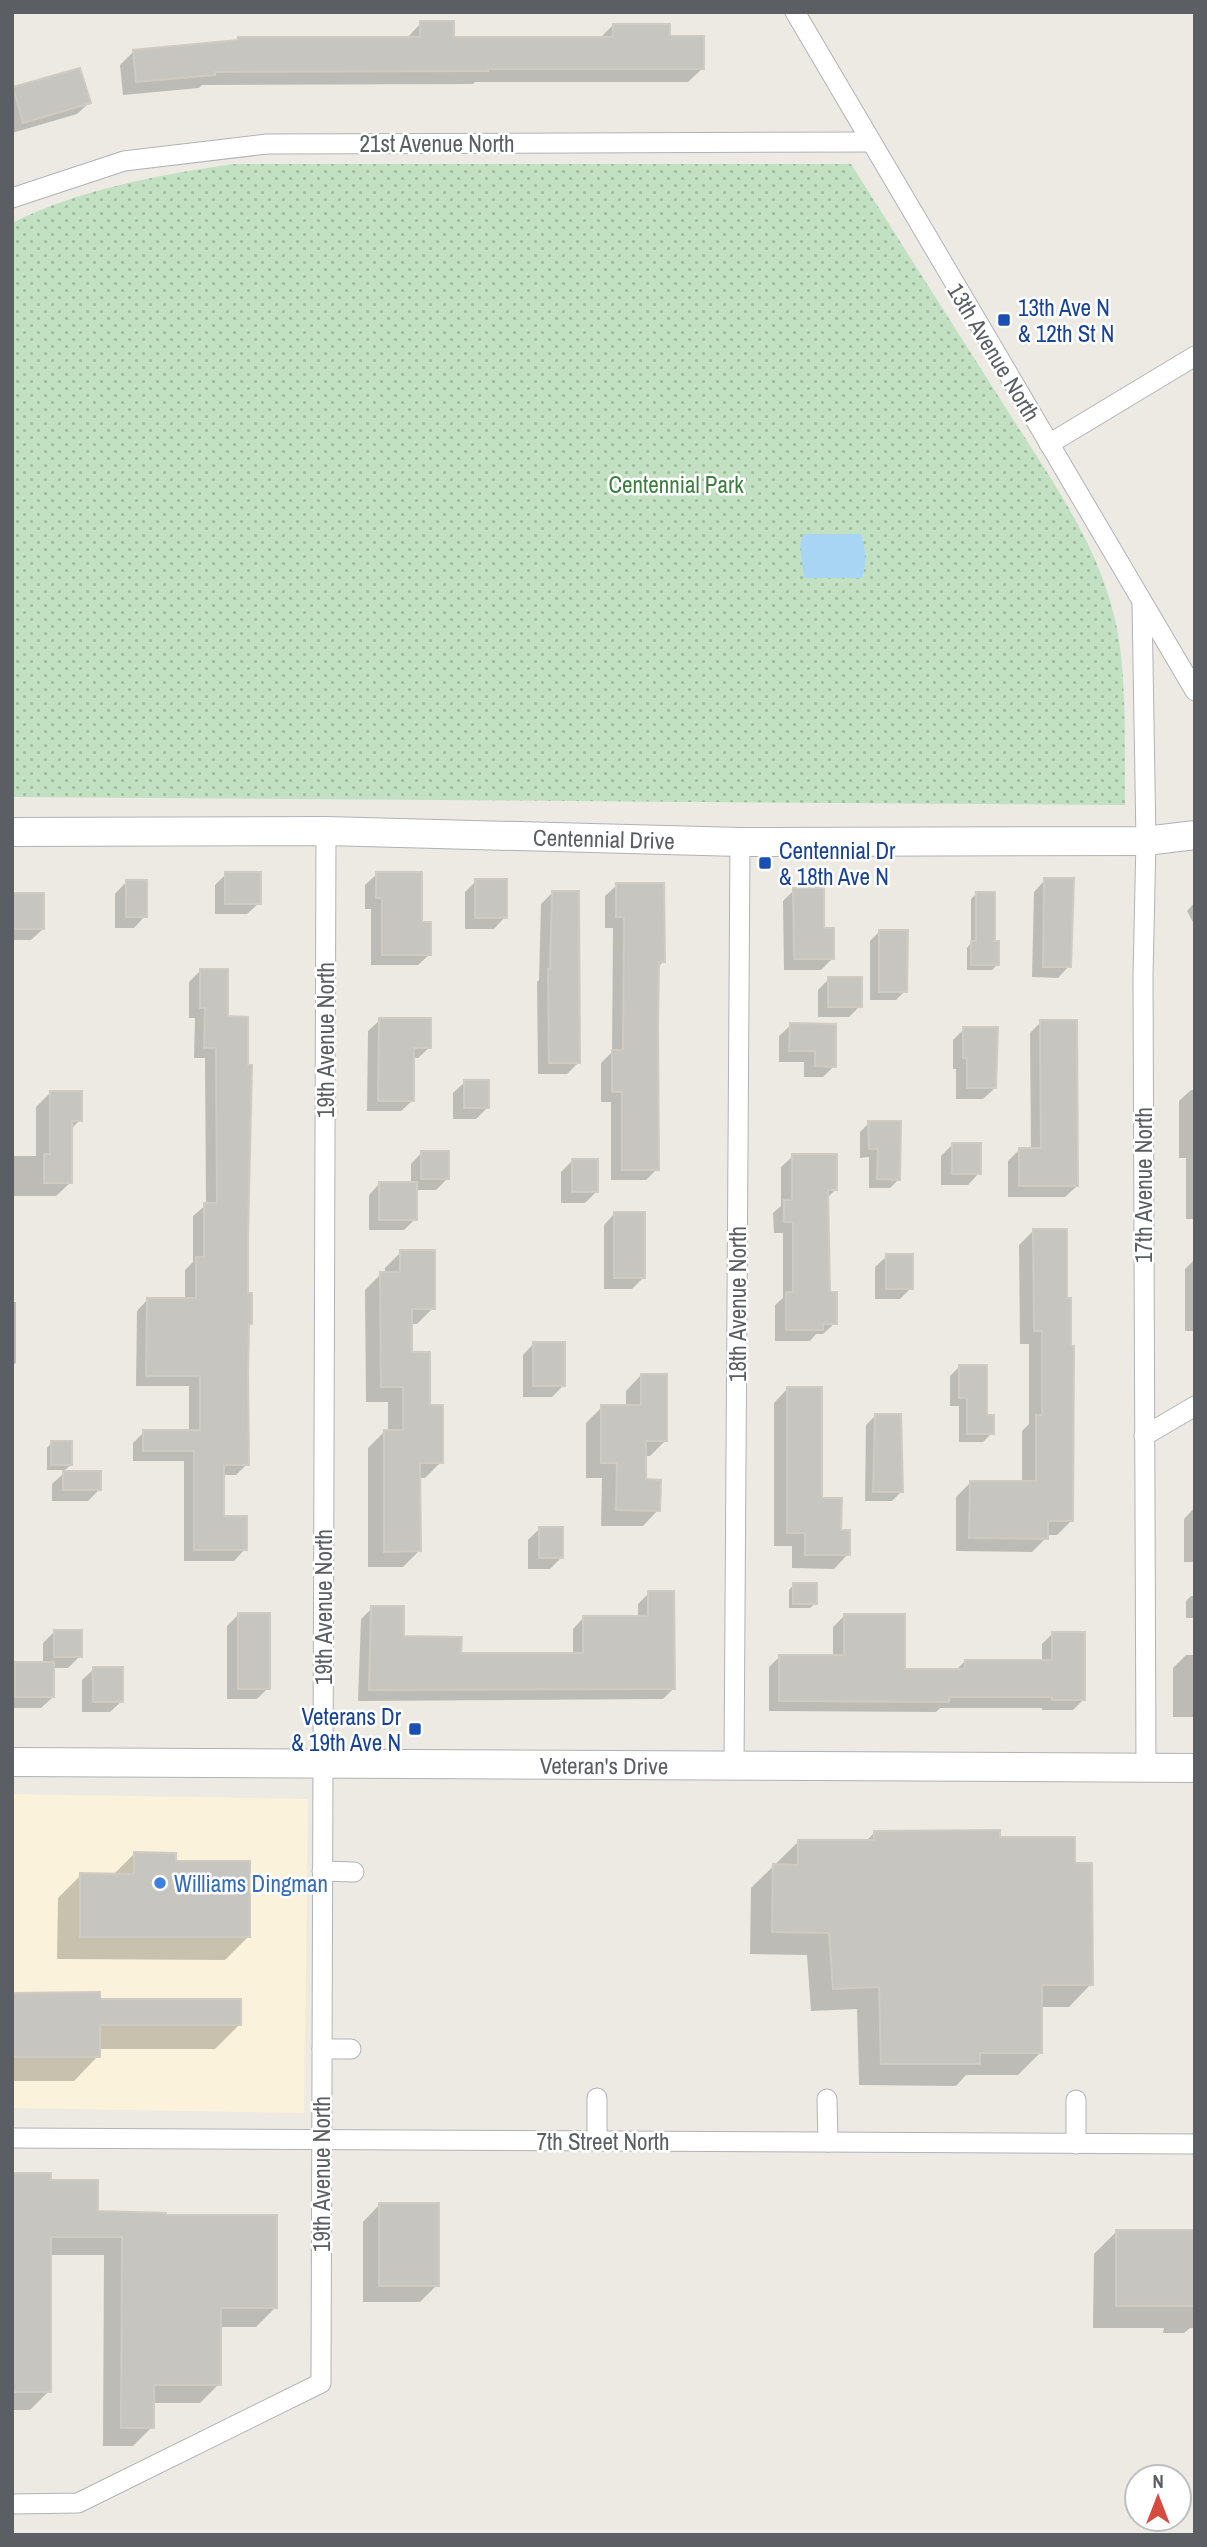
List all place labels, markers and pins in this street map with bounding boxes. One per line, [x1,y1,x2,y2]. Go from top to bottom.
place label: 13th Ave N & 12th St N [1018,292,1114,349]
marker: 13th Ave N & 12th St N [996,312,1012,328]
place label: Centennial Dr & 18th Ave N [779,835,896,892]
marker: Centennial Dr & 18th Ave N [757,855,773,871]
place label: Veterans Dr & 19th Ave N [291,1701,402,1758]
marker: Veterans Dr & 19th Ave N [407,1721,423,1737]
place label: Williams Dingman [174,1868,328,1899]
marker: Williams Dingman [152,1875,168,1891]

